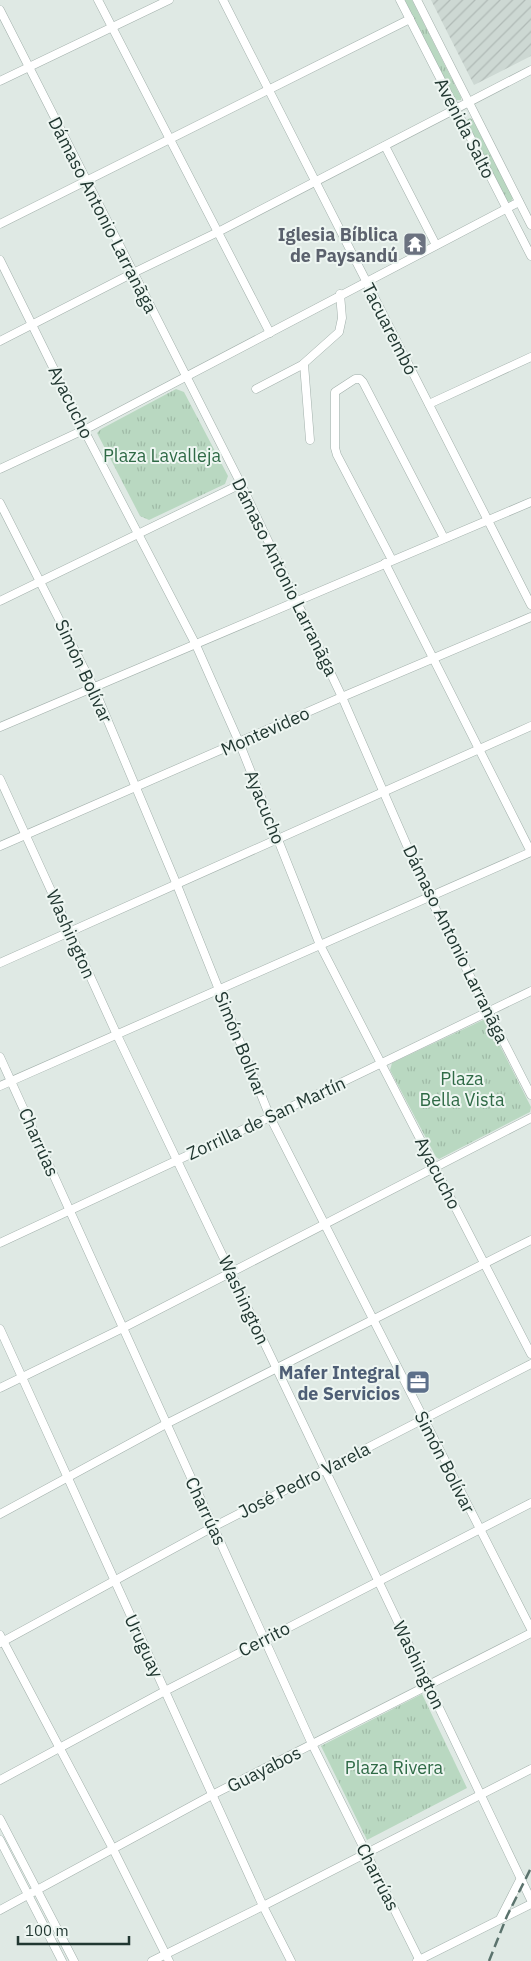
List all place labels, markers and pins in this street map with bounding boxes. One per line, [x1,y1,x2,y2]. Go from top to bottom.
place label: Iglesia Bíblica de Paysandú [278,223,398,267]
temple icon: Iglesia Bíblica de Paysandú [402,231,428,257]
place label: Mafer Integral de Servicios [279,1361,401,1405]
office icon: Mafer Integral de Servicios [405,1369,431,1395]

